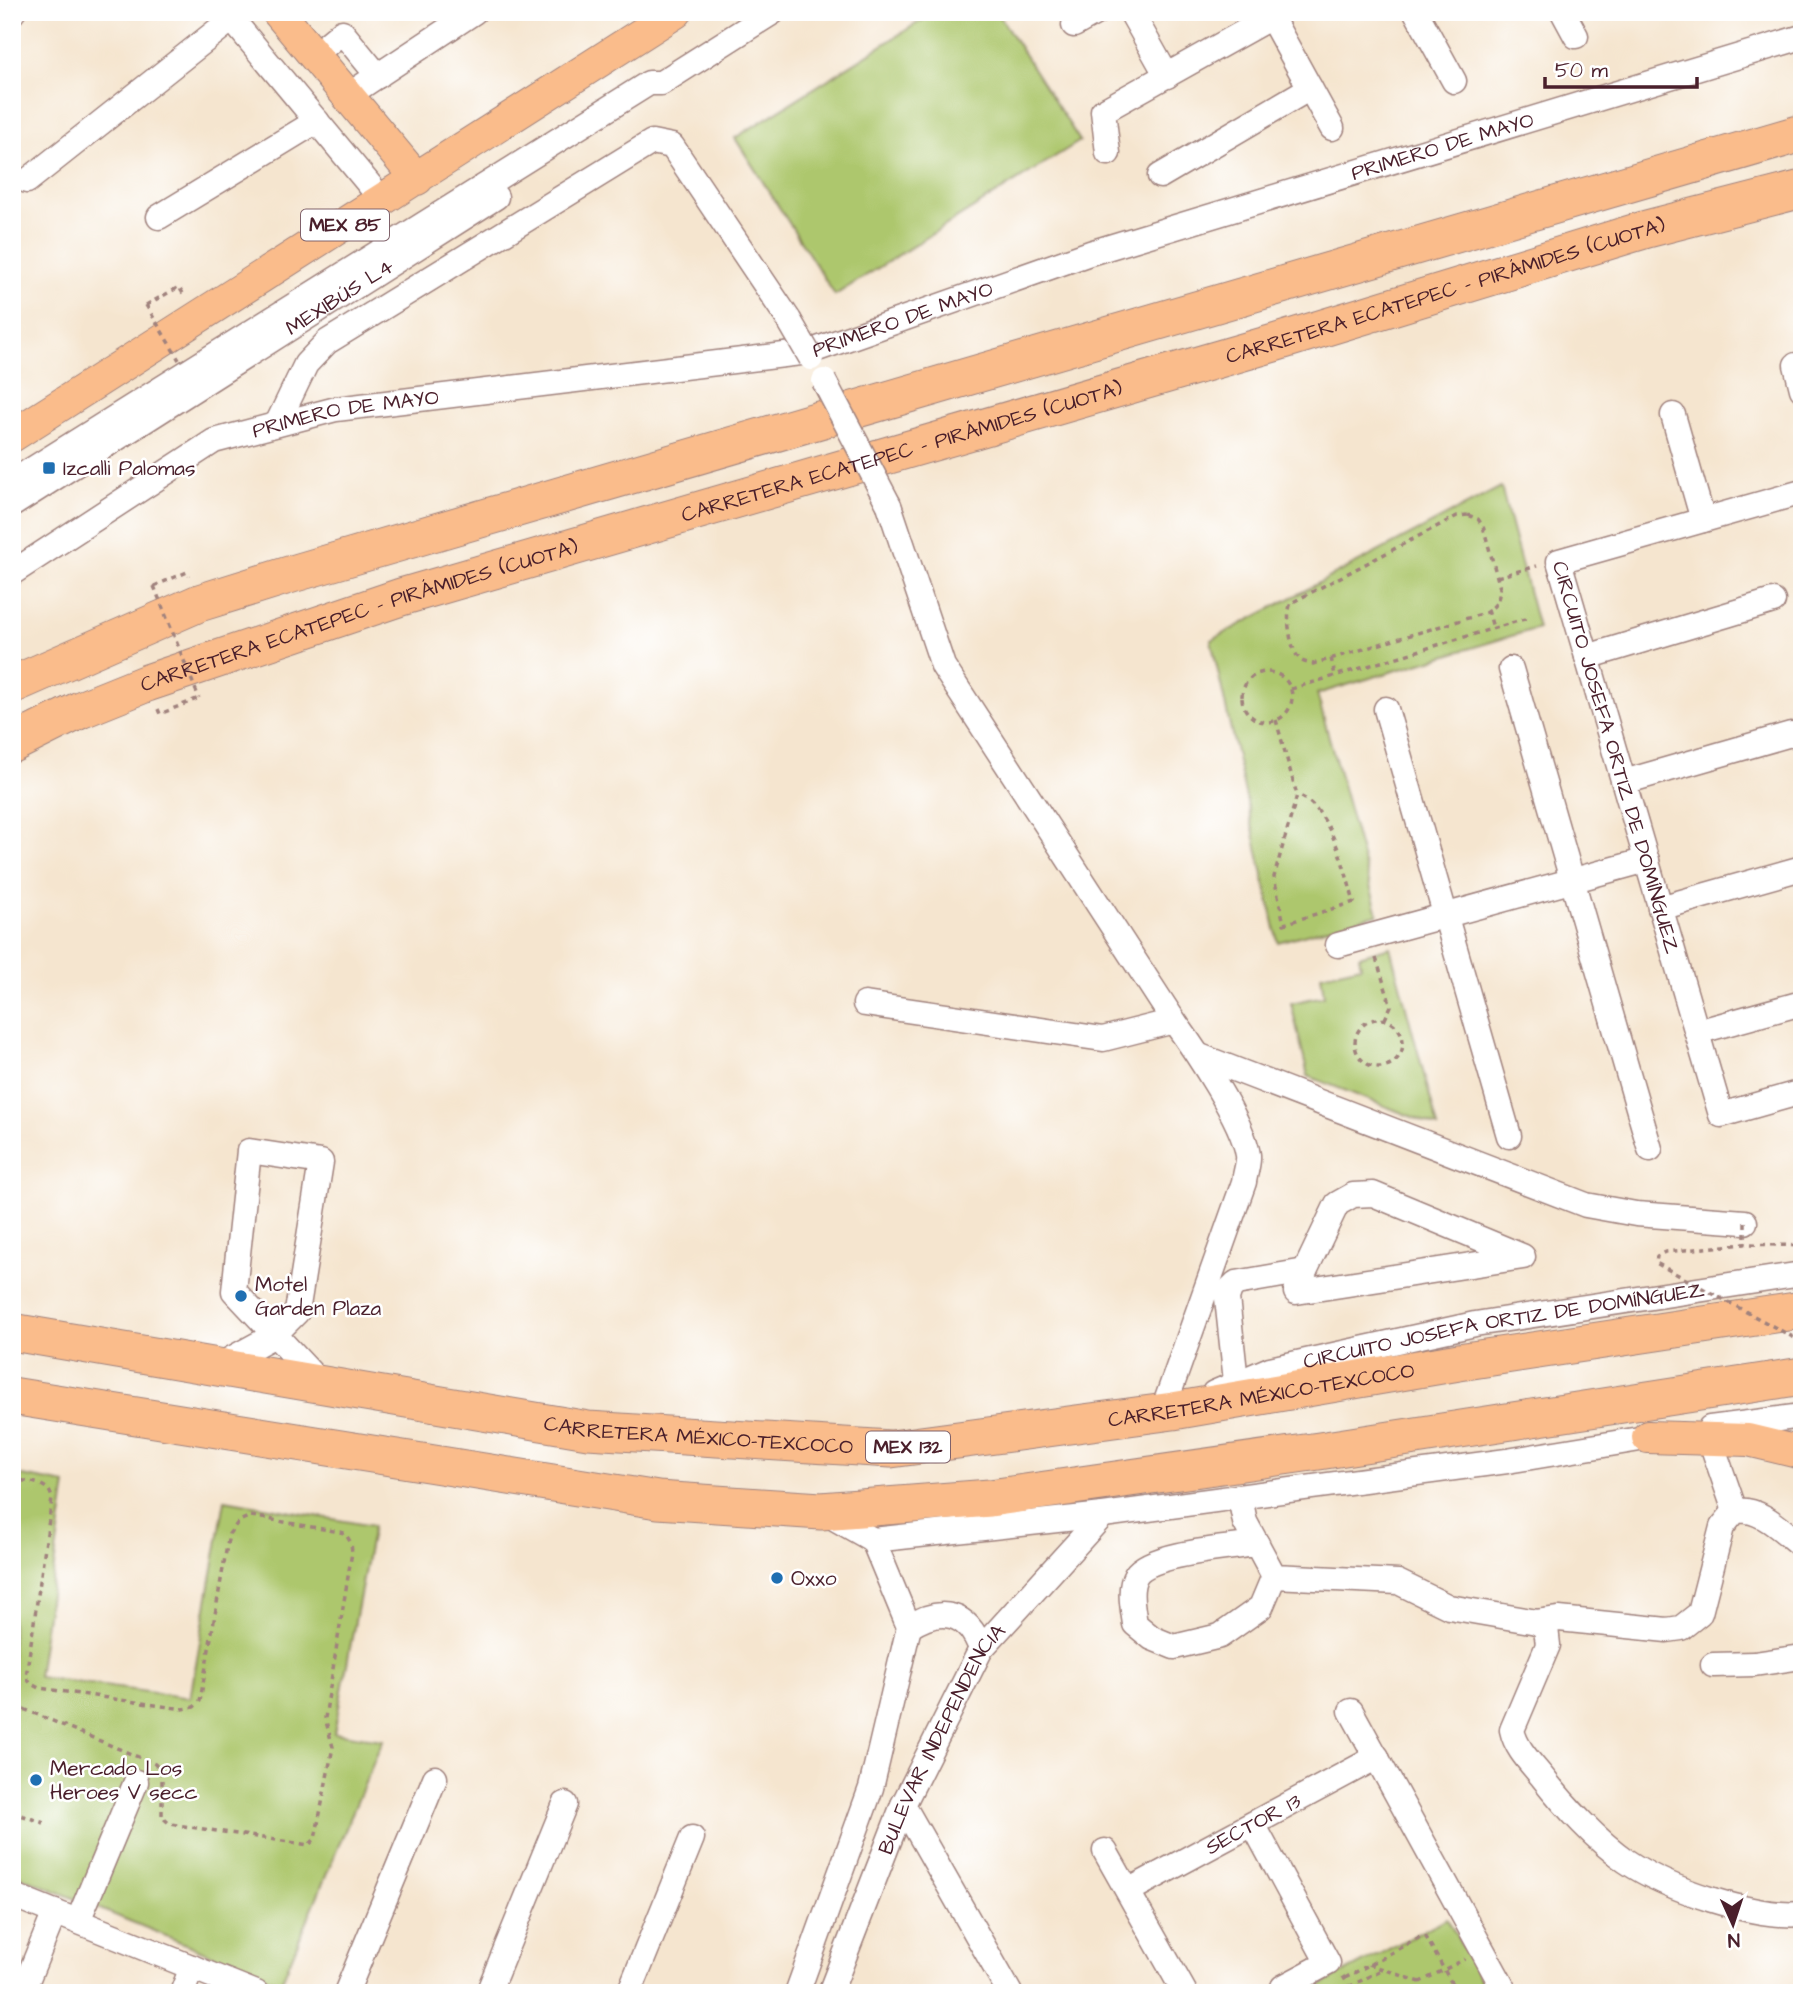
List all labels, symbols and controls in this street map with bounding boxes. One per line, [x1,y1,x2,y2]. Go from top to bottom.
scale bar [1545,46,1697,90]
text: 50 m [1555,56,1609,85]
street label: PRIMERO DE MAYO [1347,105,1537,187]
road number: MEX 85 [301,210,389,241]
street label: CARRETERA ECATEPEC - PIRÁMIDES (CUOTA) [1222,210,1668,371]
street label: MEXIBÚS L4 [280,251,399,342]
street label: PRIMERO DE MAYO [808,274,997,364]
street label: CARRETERA ECATEPEC - PIRÁMIDES (CUOTA) [678,373,1126,529]
street label: PRIMERO DE MAYO [249,382,440,445]
place label: Izcalli Palomas [63,454,196,483]
marker: Izcalli Palomas [41,460,57,476]
street label: CARRETERA ECATEPEC - PIRÁMIDES (CUOTA) [136,532,581,699]
street label: CIRCUITO JOSEFA ORTIZ DE DOMÍNGUEZ [1545,558,1687,957]
place label: Motel Garden Plaza [255,1270,382,1323]
street label: CIRCUITO JOSEFA ORTIZ DE DOMÍNGUEZ [1300,1275,1706,1376]
marker: Motel Garden Plaza [233,1288,249,1304]
street label: CARRETERA MÉXICO-TEXCOCO [1106,1355,1417,1434]
street label: CARRETERA MÉXICO-TEXCOCO [542,1408,854,1461]
road number: MEX 132 [866,1432,950,1462]
place label: Oxxo [791,1564,837,1593]
marker: Oxxo [769,1570,785,1586]
street label: BULEVAR INDEPENDENCIA [871,1617,1012,1858]
place label: Mercado Los Heroes V secc [50,1754,198,1807]
marker: Mercado Los Heroes V secc [28,1772,44,1788]
street label: SECTOR 13 [1200,1786,1306,1861]
north arrow [1699,1890,1769,1960]
text: N [1727,1926,1740,1953]

